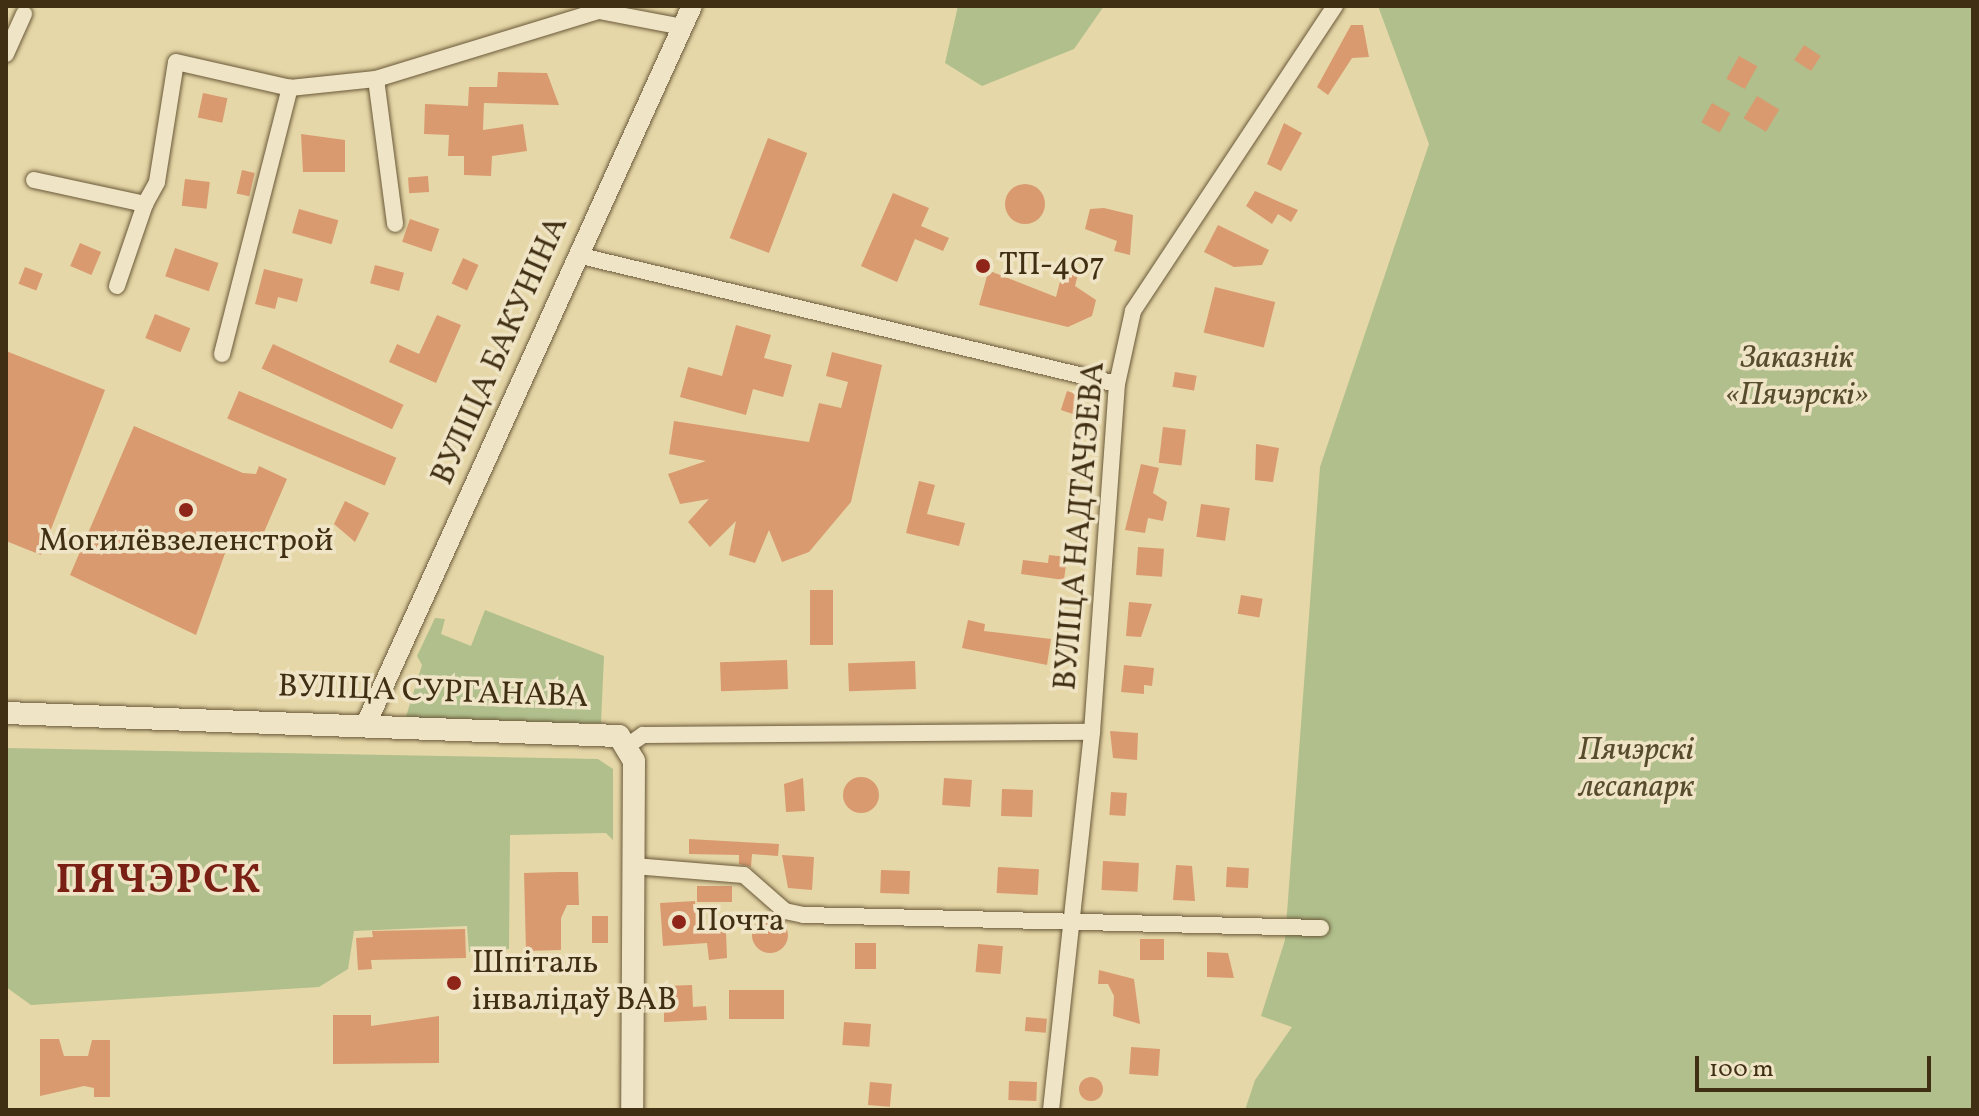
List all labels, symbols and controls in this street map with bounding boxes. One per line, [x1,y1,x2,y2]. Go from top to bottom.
street label: ВУЛІЦА БАКУНІНА [424,211,578,491]
place label: ТП-407 [999,247,1105,285]
marker: ТП-407 [974,257,992,275]
park label: Заказнік «Пячэрскі» [1725,341,1869,416]
street label: ВУЛІЦА НАДТАЧЭЕВА [1047,360,1115,692]
marker: Могилёвзеленстрой [177,501,195,519]
place label: Могилёвзеленстрой [38,523,334,561]
street label: ВУЛІЦА СУРГАНАВА [277,668,589,718]
park label: Пячэрскі лесапарк [1578,733,1694,808]
district label: ПЯЧЭРСК [56,858,262,906]
place label: Почта [695,903,785,941]
marker: Почта [670,913,688,931]
place label: Шпіталь інвалідаў ВАВ [472,946,678,1021]
marker: Шпіталь інвалідаў ВАВ [443,972,465,994]
scale bar [1699,1040,1935,1090]
text: 100 m [1709,1053,1774,1087]

